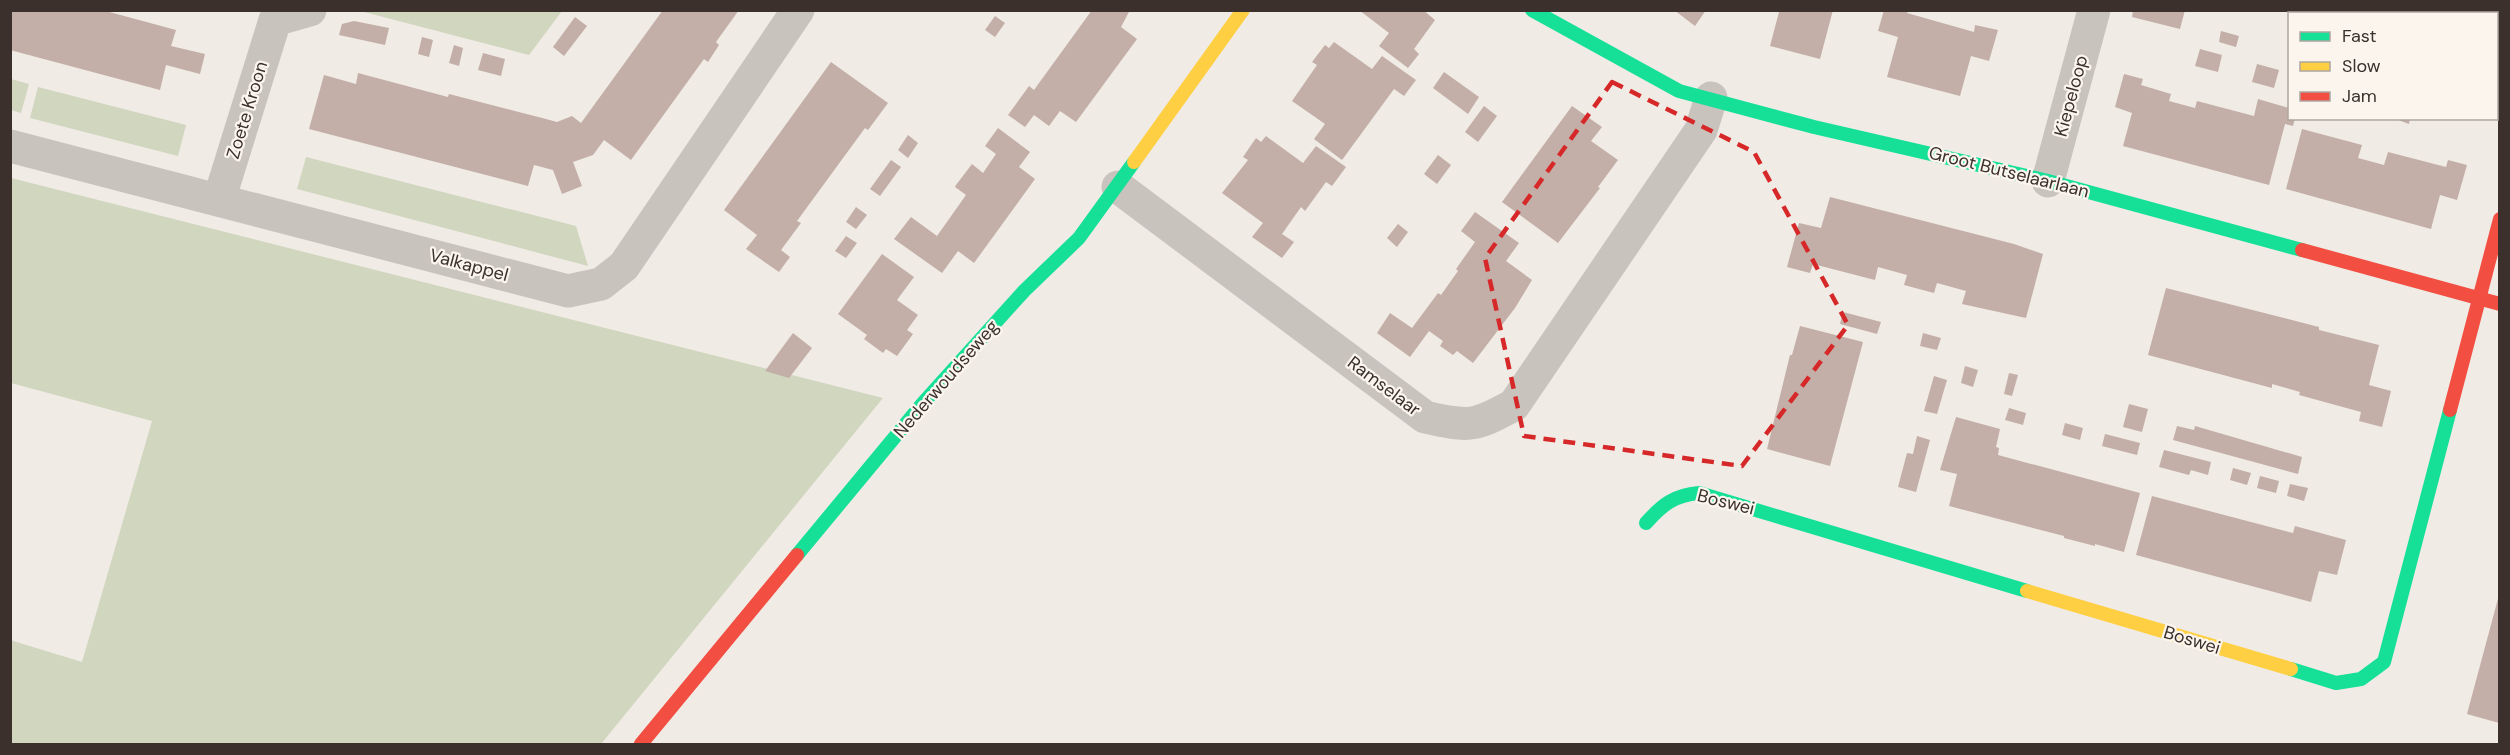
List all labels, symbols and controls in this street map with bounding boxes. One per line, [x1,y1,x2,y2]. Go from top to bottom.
legend [2288,12,2498,120]
text: Fast [2342,24,2377,48]
street label: Kiepeloop [2049,53,2093,139]
text: Slow [2342,54,2381,78]
street label: Zoete Kroon [221,58,273,162]
text: Jam [2342,84,2377,108]
street label: Groot Butselaarlaan [1926,140,2092,204]
street label: Valkappel [427,243,511,287]
street label: Nederwoudseweg [888,315,1004,443]
street label: Ramselaar [1343,351,1426,422]
street label: Boswei [1695,483,1757,521]
street label: Boswei [2161,620,2223,660]

